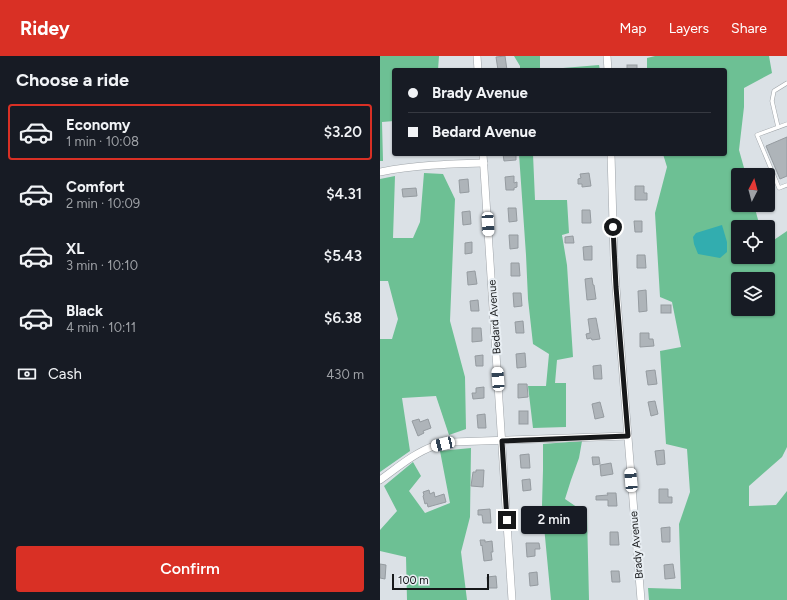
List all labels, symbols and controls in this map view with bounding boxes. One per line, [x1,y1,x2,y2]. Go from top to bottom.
text: Ridey [20,17,70,40]
text: Map [619,20,647,37]
text: Layers [669,20,709,37]
text: Share [731,20,767,37]
text: Choose a ride [16,69,129,91]
text: Brady Avenue [432,84,528,102]
icon: car [18,114,54,150]
text: Economy [66,116,131,134]
text: $3.20 [324,123,362,141]
text: Bedard Avenue [432,123,536,141]
text: 1 min · 10:08 [66,134,139,149]
north arrow [731,168,775,212]
map controls [731,168,775,316]
icon: car [18,176,54,212]
text: Comfort [66,178,125,196]
text: $4.31 [326,185,362,203]
text: 2 min · 10:09 [66,196,140,211]
car [481,212,495,236]
route start [604,218,622,236]
button: locate [731,220,775,264]
icon: car [18,238,54,274]
text: XL [66,240,84,258]
text: $5.43 [324,247,362,265]
text: 3 min · 10:10 [66,258,138,273]
button: layers [731,272,775,316]
street label: Bedard Avenue [485,279,504,355]
icon: car [18,300,54,336]
text: Black [66,302,103,320]
text: $6.38 [324,309,362,327]
text: 4 min · 10:11 [66,320,136,335]
icon: cash [16,363,38,385]
text: Cash [48,365,82,383]
text: 430 m [326,367,364,382]
car [491,367,505,391]
car [430,435,456,453]
car [624,468,638,492]
callout: 2 min [521,506,587,534]
street label: Brady Avenue [627,510,646,579]
route end [498,511,516,529]
text: 2 min [538,512,570,527]
button: Confirm [16,546,364,592]
scale bar [392,572,489,591]
text: 100 m [398,574,429,587]

